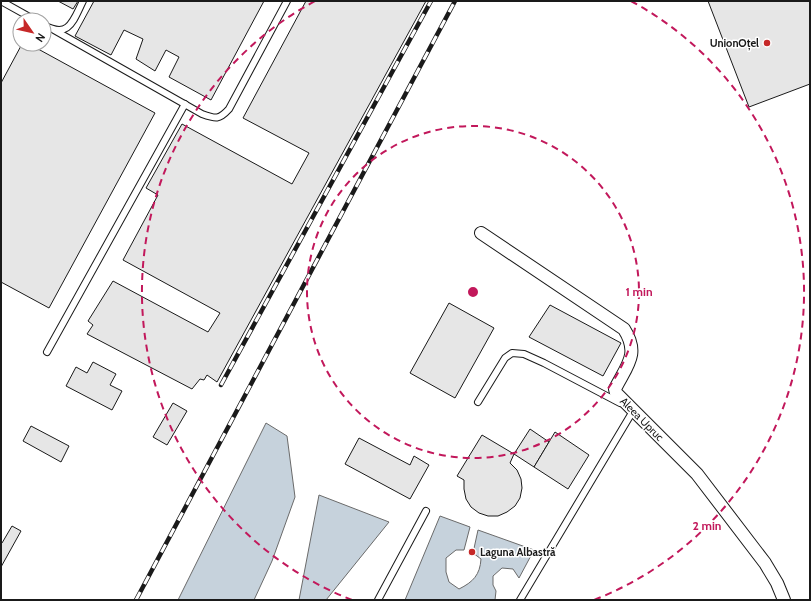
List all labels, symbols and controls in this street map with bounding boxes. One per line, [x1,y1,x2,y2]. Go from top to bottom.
north arrow [12,12,52,52]
text: N [32,30,48,45]
place label: UnionOțel [710,36,759,51]
marker: UnionOțel [762,38,772,48]
text: 1 min [625,284,653,299]
centre of rings [466,285,480,299]
street label: Aleea Upruc [617,394,667,444]
text: 2 min [693,518,721,533]
place label: Laguna Albastră [480,545,556,559]
marker: Laguna Albastră [467,547,477,557]

